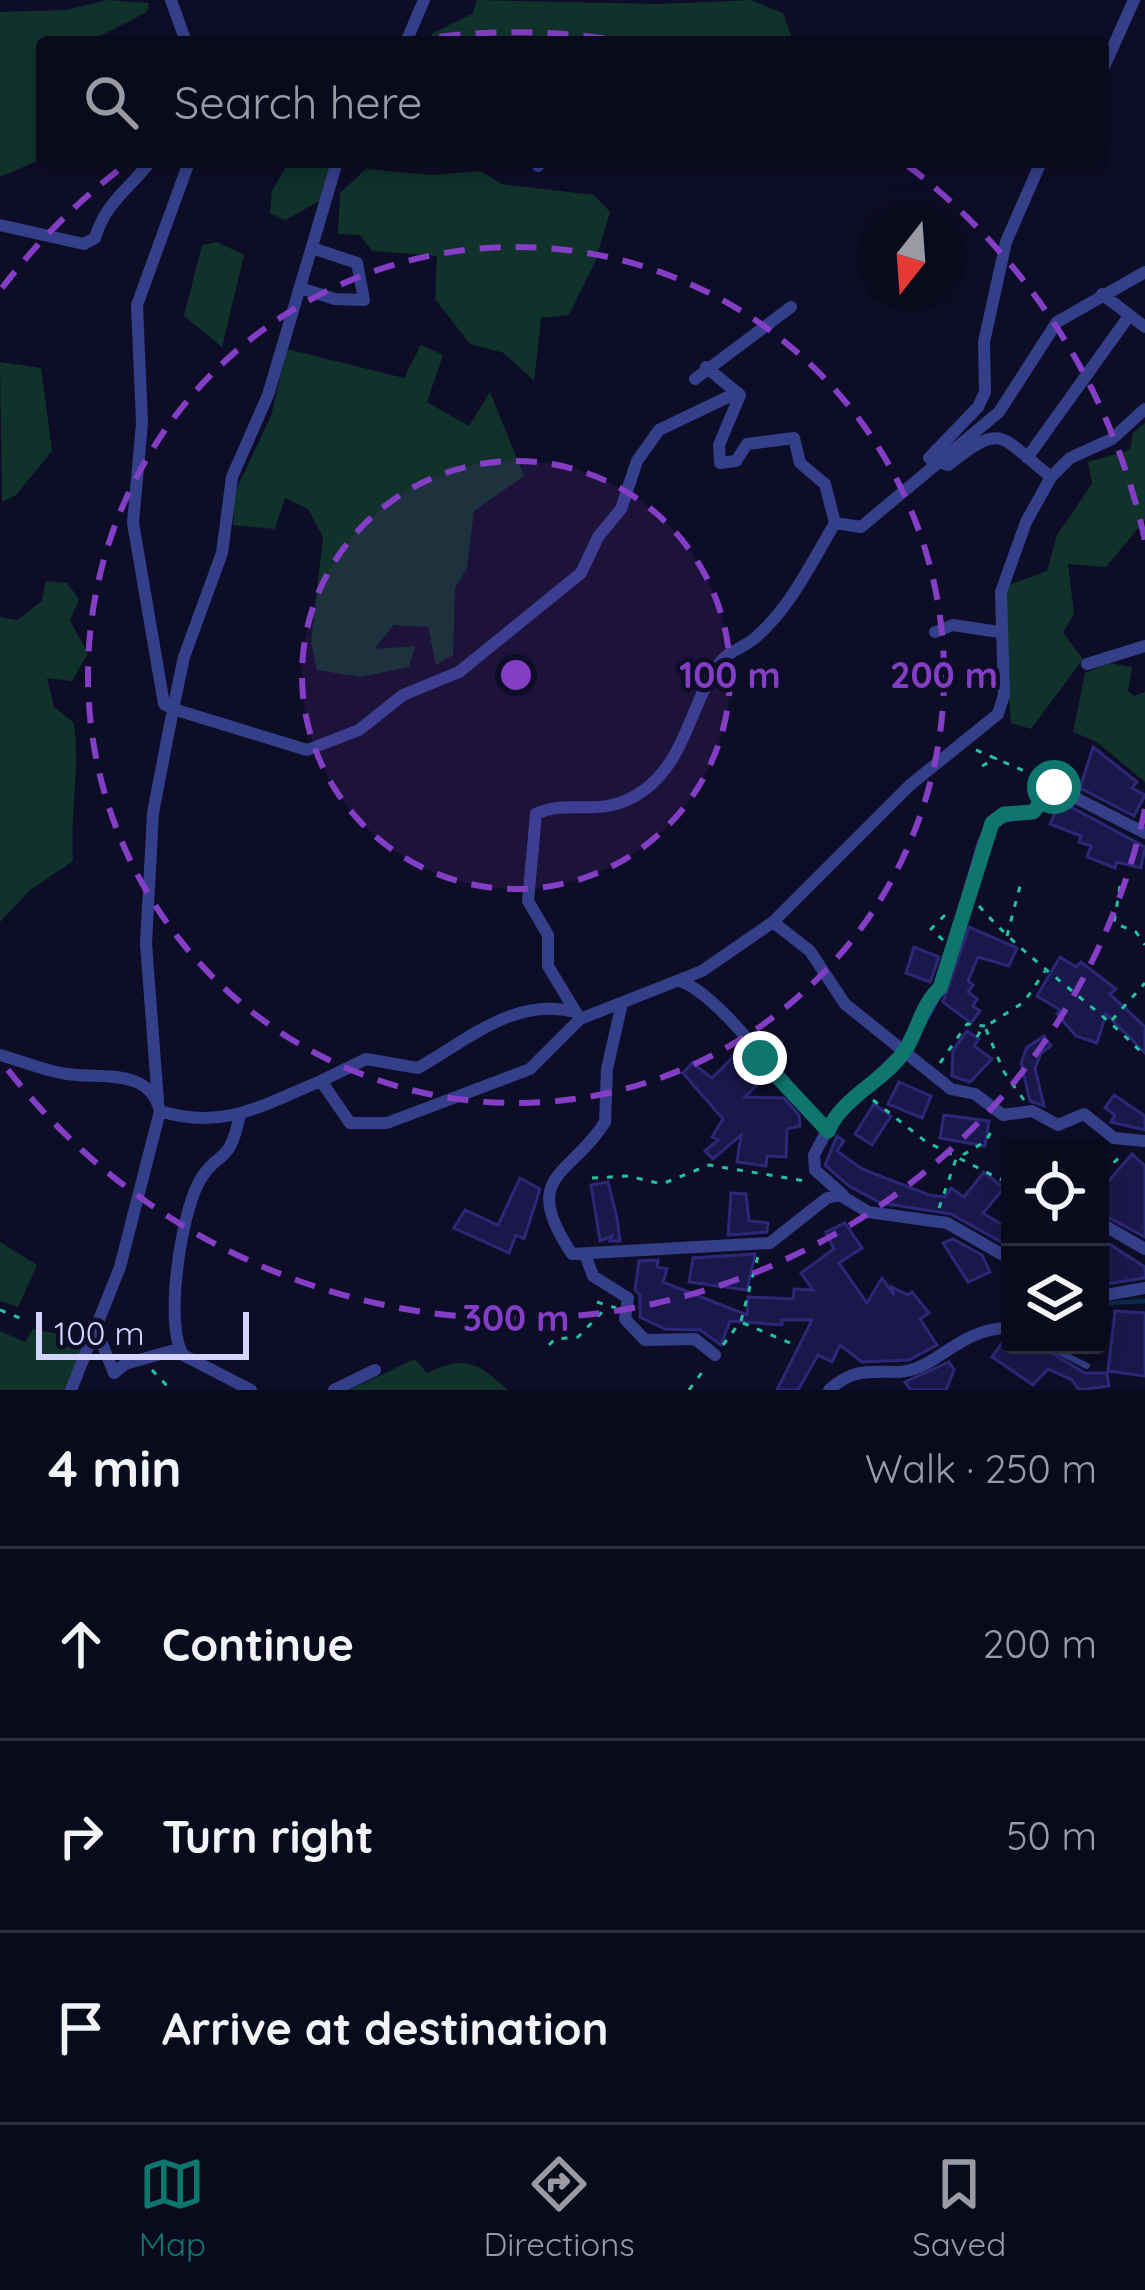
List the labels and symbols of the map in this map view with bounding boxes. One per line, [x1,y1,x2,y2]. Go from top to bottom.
north arrow [857,204,965,312]
text: 100 m [679,652,781,697]
text: 200 m [890,652,998,697]
centre of rings [495,654,537,696]
route start [1027,760,1081,814]
route end [733,1031,787,1085]
text: 300 m [463,1295,569,1340]
scale bar [36,1306,249,1359]

